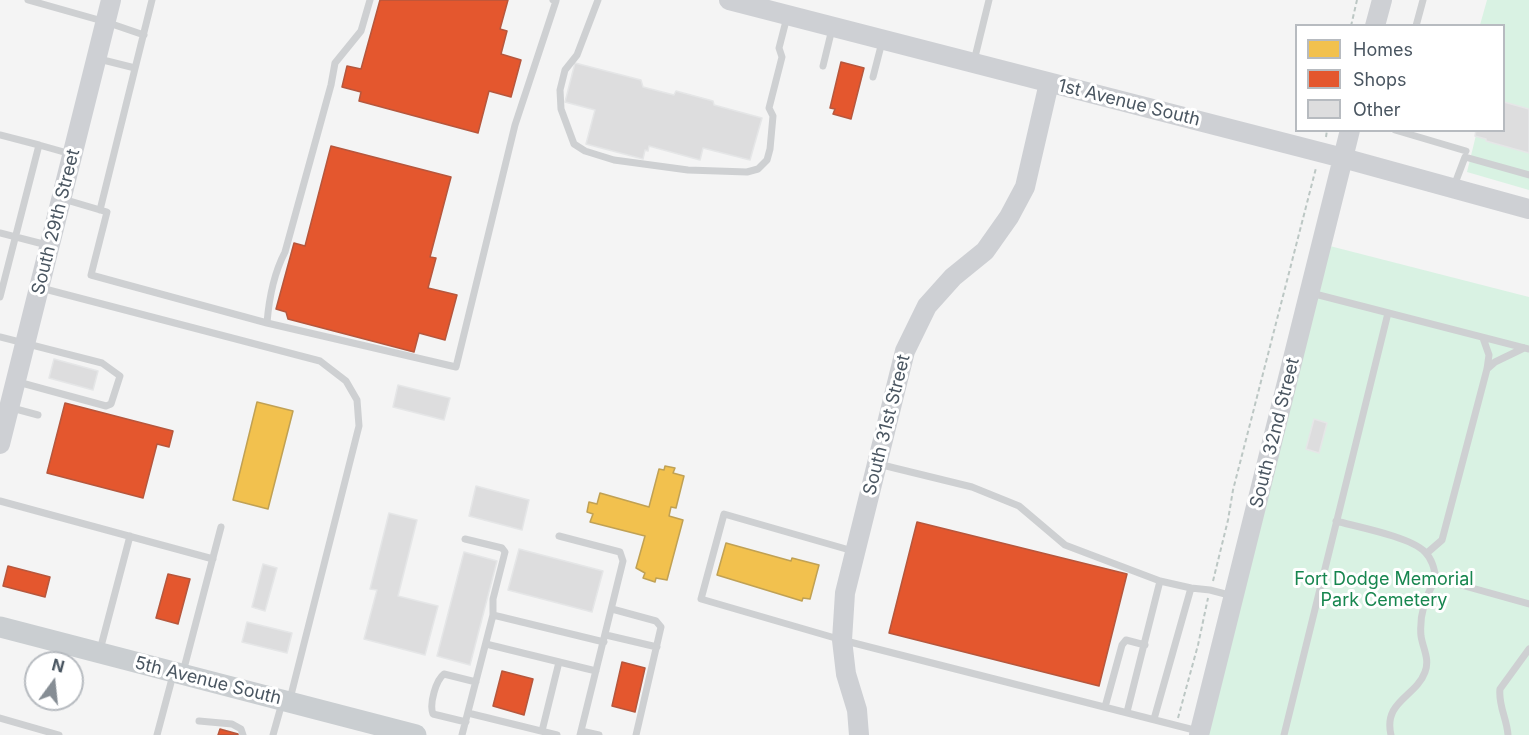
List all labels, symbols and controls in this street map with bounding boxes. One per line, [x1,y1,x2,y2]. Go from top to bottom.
legend [1295,24,1505,132]
text: Homes [1353,39,1413,60]
text: Shops [1353,69,1407,90]
street label: 1st Avenue South [1056,75,1202,131]
text: Other [1353,99,1401,120]
street label: South 29th Street [27,147,85,297]
street label: South 31st Street [859,352,915,498]
street label: South 32nd Street [1246,356,1304,510]
park label: Fort Dodge Memorial Park Cemetery [1294,569,1474,612]
north arrow [24,651,84,711]
street label: 5th Avenue South [132,652,284,710]
text: N [50,654,67,677]

